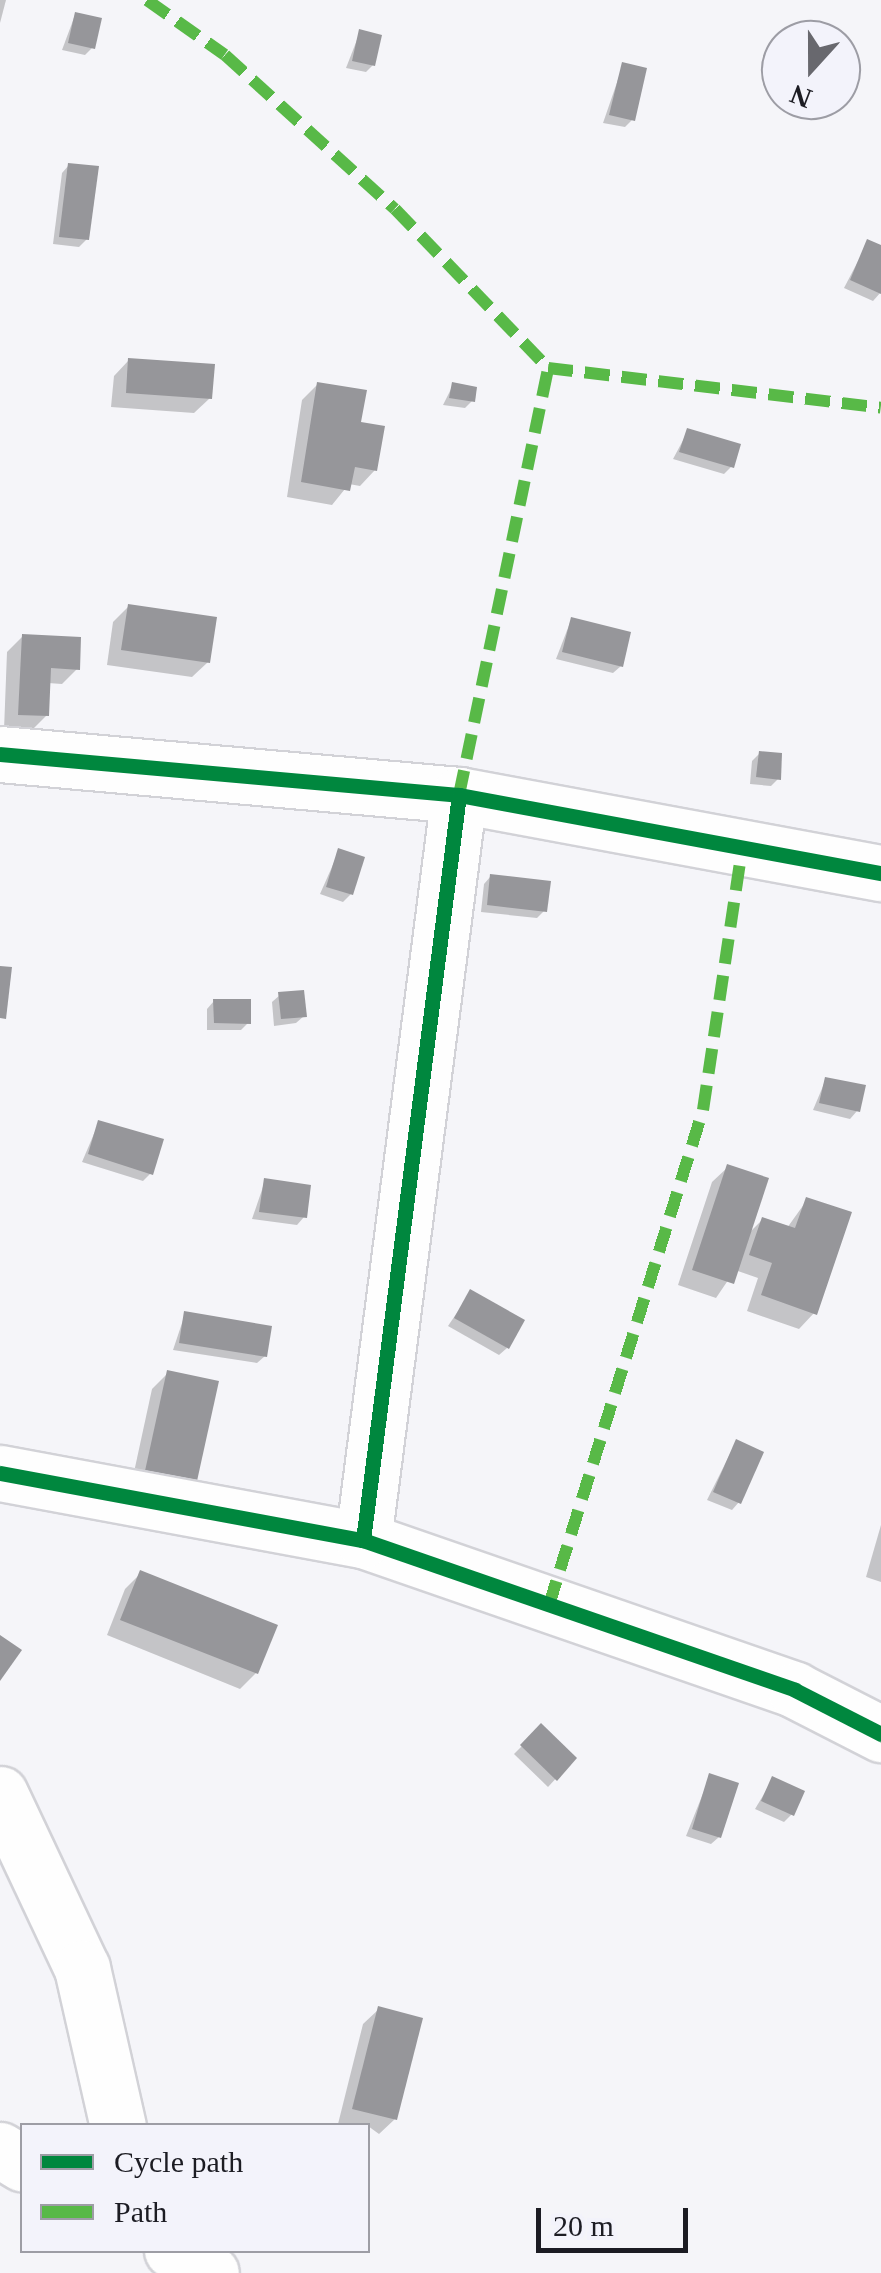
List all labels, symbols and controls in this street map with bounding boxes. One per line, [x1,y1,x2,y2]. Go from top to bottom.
north arrow [761,20,861,120]
text: N [786,79,816,115]
legend [20,2123,370,2253]
text: Cycle path [114,2145,243,2178]
scale bar [541,2188,694,2250]
text: Path [114,2195,167,2228]
text: 20 m [553,2209,614,2242]

